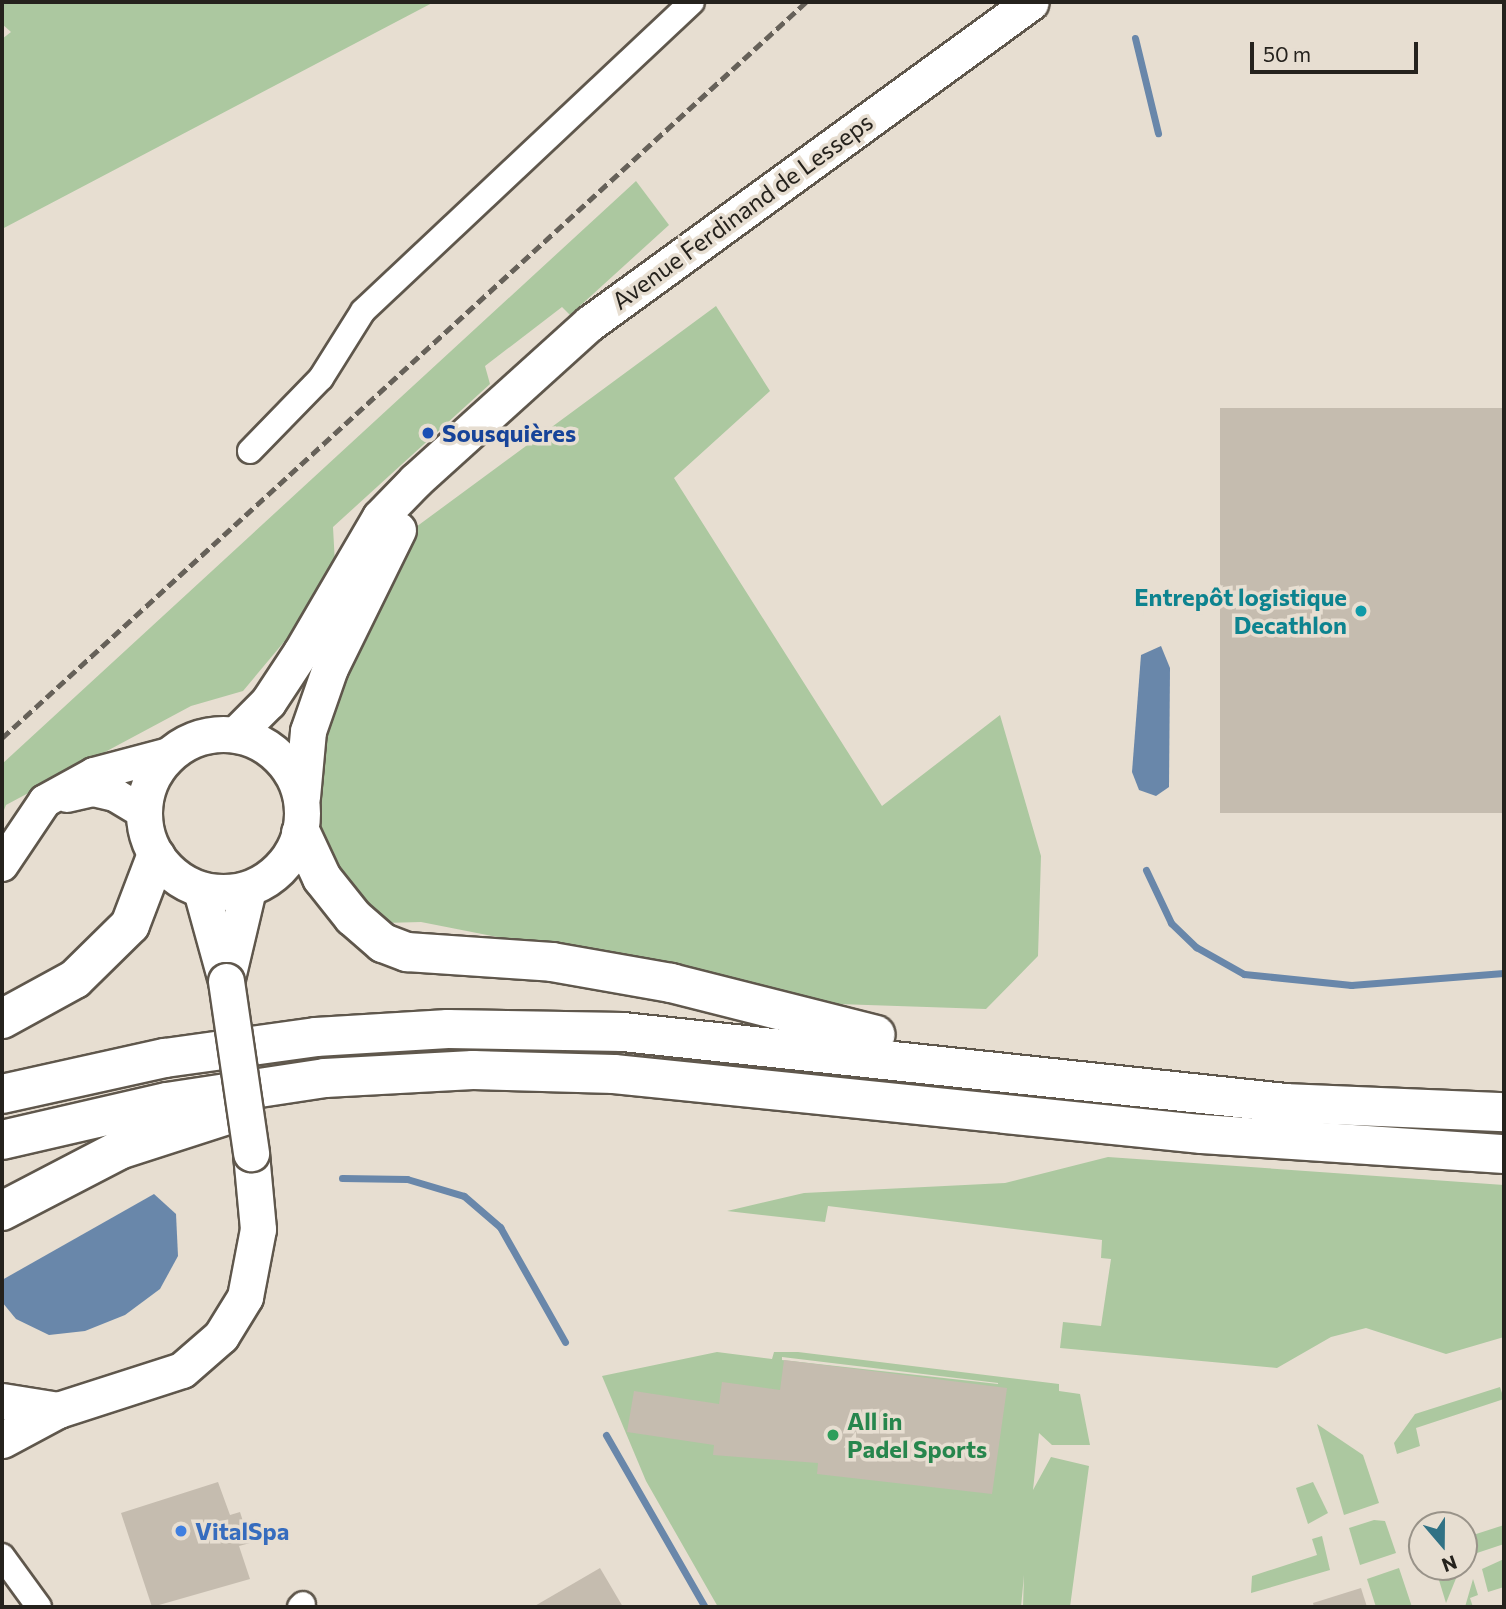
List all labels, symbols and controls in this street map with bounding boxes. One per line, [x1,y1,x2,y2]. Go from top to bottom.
scale bar [1254,28,1422,72]
text: 50 m [1263,41,1311,66]
street label: Avenue Ferdinand de Lesseps [606,107,878,315]
place label: Sousquières [442,419,576,447]
marker: Sousquières [420,425,436,441]
place label: Entrepôt logistique Decathlon [1134,583,1347,639]
marker: Entrepôt logistique Decathlon [1353,603,1369,619]
place label: All in Padel Sports [847,1407,987,1463]
marker: All in Padel Sports [825,1427,841,1443]
north arrow [1408,1511,1478,1581]
place label: VitalSpa [195,1517,289,1545]
marker: VitalSpa [173,1523,189,1539]
text: N [1439,1551,1460,1578]

